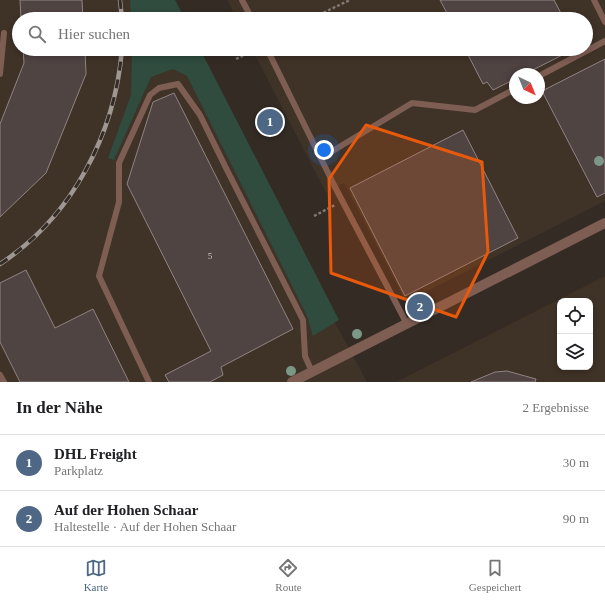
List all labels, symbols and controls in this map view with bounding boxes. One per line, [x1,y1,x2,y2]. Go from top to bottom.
search box [12,12,593,56]
icon: search [26,23,48,45]
text: Hier suchen [58,26,130,42]
north arrow [509,68,545,104]
pin: 1 [257,107,283,137]
your location [314,140,334,160]
house number: 5 [208,251,213,261]
pin: 2 [407,292,433,322]
map controls [557,298,593,370]
button: locate [557,298,593,334]
button: layers [557,334,593,370]
text: In der Nähe [16,398,103,417]
text: 2 Ergebnisse [522,400,589,415]
text: DHL Freight [54,446,137,462]
text: 1 [26,455,32,470]
text: 30 m [563,455,589,470]
text: Parkplatz [54,463,103,478]
text: Auf der Hohen Schaar [54,502,198,518]
text: 2 [26,511,32,526]
text: 90 m [563,511,589,526]
text: Haltestelle · Auf der Hohen Schaar [54,519,236,534]
tab: Karte [84,557,108,593]
tab: Route [275,557,302,593]
tab: Gespeichert [469,557,521,593]

